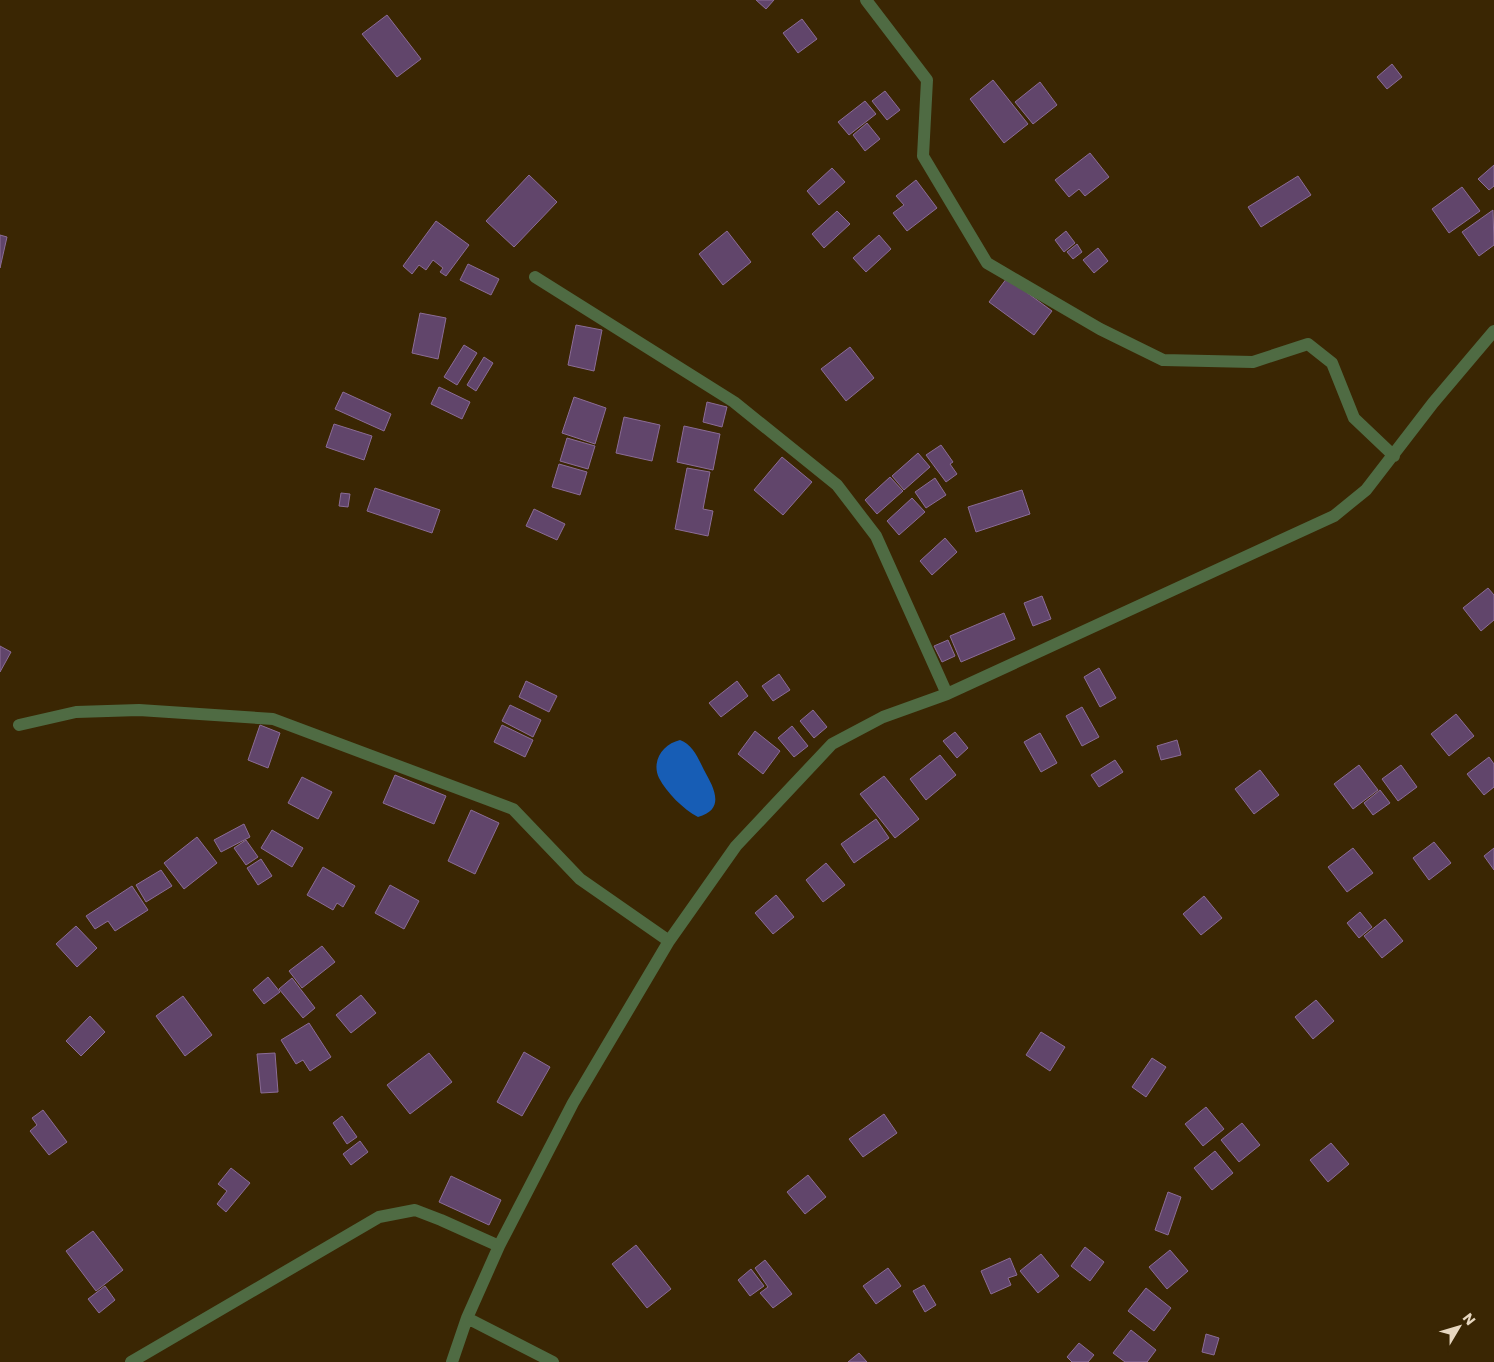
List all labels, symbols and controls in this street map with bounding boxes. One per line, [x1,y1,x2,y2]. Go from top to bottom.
north arrow [1434,1302,1484,1352]
text: N [1458,1309,1480,1329]

